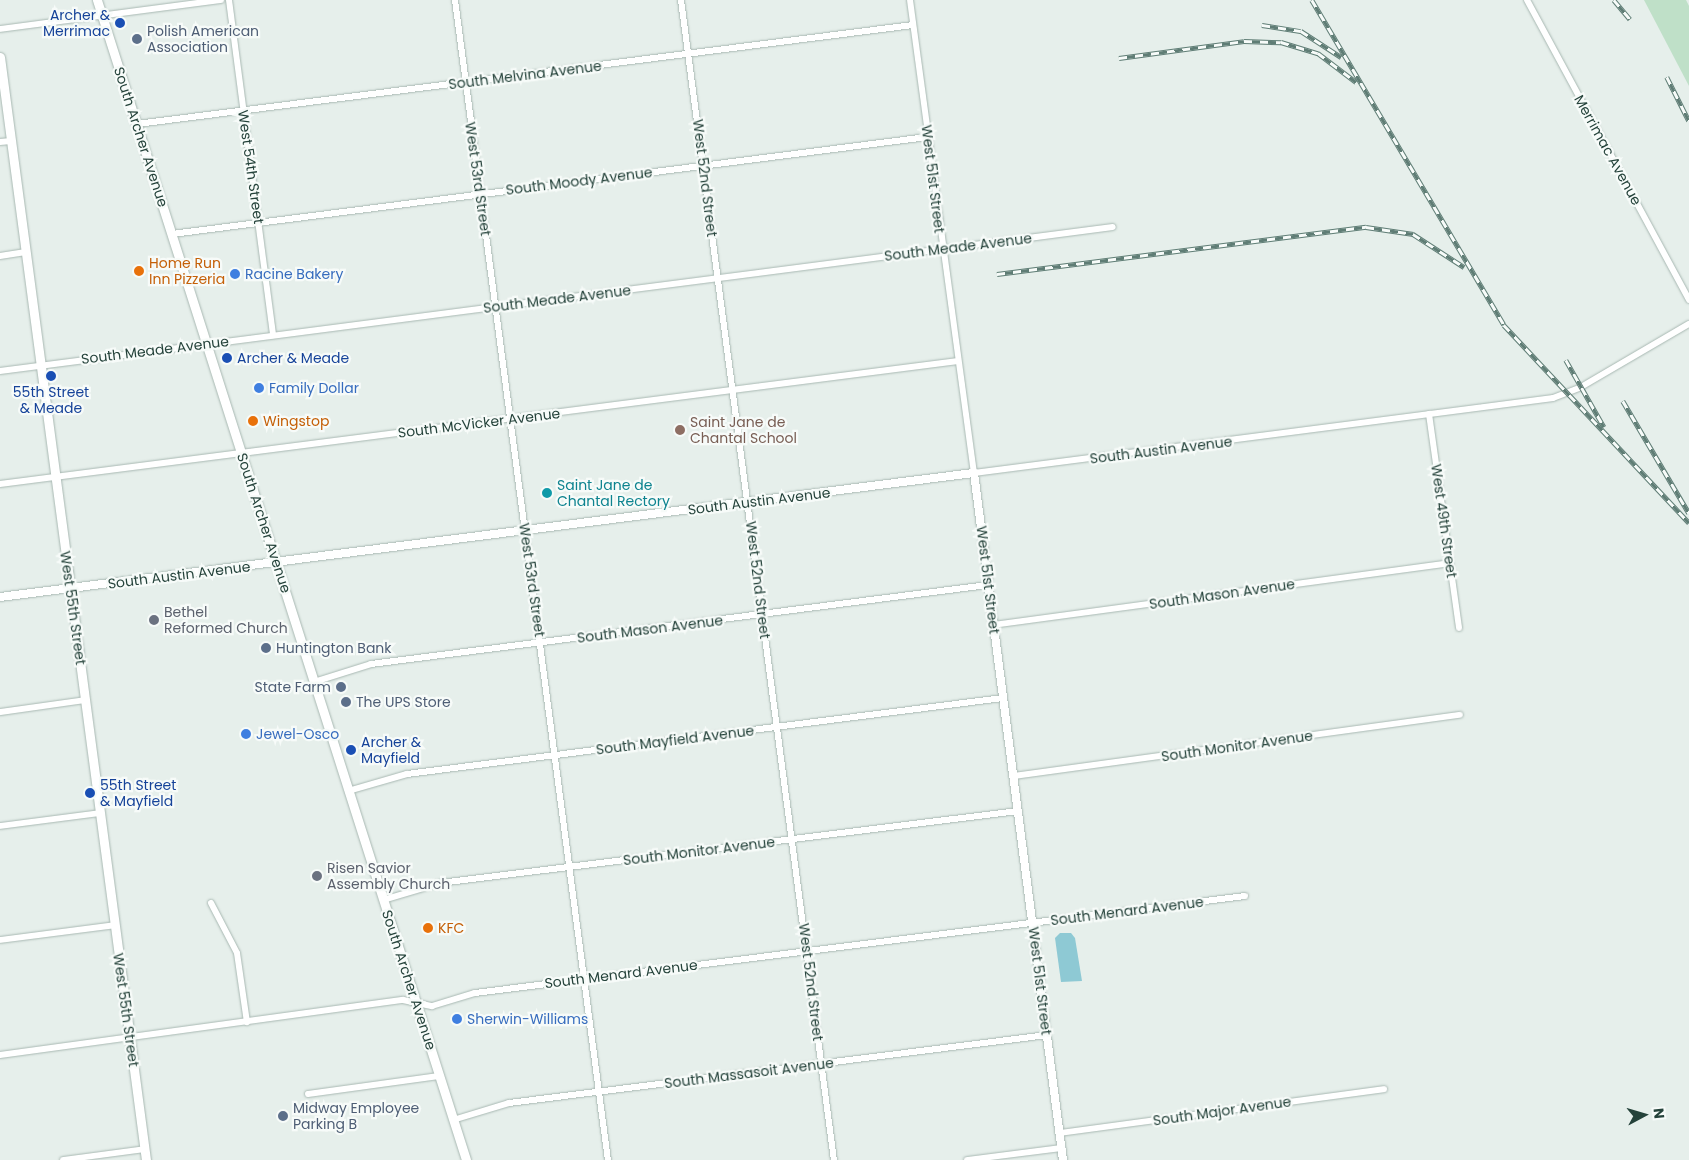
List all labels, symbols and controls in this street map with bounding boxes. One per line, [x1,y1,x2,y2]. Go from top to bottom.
place label: Archer & Merrimac [43,7,110,40]
marker: Archer & Merrimac [114,17,126,29]
place label: Polish American Association [147,23,259,56]
marker: Polish American Association [131,33,143,45]
street label: South Melvina Avenue [447,57,603,93]
street label: South Archer Avenue [110,65,172,209]
street label: Merrimac Avenue [1571,92,1645,208]
street label: West 54th Street [235,109,267,225]
street label: West 52nd Street [689,118,721,238]
street label: West 53rd Street [462,121,494,237]
street label: West 51st Street [918,124,948,234]
street label: South Moody Avenue [505,164,653,198]
street label: South Meade Avenue [883,230,1033,264]
place label: Home Run Inn Pizzeria [149,255,225,288]
marker: Home Run Inn Pizzeria [133,265,145,277]
place label: Racine Bakery [245,266,343,282]
marker: Racine Bakery [229,268,241,280]
street label: South Meade Avenue [482,282,632,316]
street label: South Meade Avenue [80,333,230,367]
place label: Archer & Meade [237,350,349,366]
marker: Archer & Meade [221,352,233,364]
marker: 55th Street & Meade [45,370,57,382]
place label: Family Dollar [269,380,359,396]
marker: Family Dollar [253,382,265,394]
place label: 55th Street & Meade [13,384,89,417]
street label: South McVicker Avenue [397,405,561,441]
place label: Wingstop [263,413,329,429]
place label: Saint Jane de Chantal School [690,414,797,447]
marker: Wingstop [247,415,259,427]
marker: Saint Jane de Chantal School [674,424,686,436]
street label: South Austin Avenue [1089,433,1233,467]
street label: South Archer Avenue [233,451,295,595]
street label: West 49th Street [1428,463,1460,579]
place label: Saint Jane de Chantal Rectory [557,477,670,510]
street label: South Austin Avenue [687,484,831,518]
marker: Saint Jane de Chantal Rectory [541,487,553,499]
street label: West 52nd Street [742,520,774,640]
street label: West 53rd Street [516,522,548,638]
street label: West 51st Street [973,525,1003,635]
street label: West 55th Street [57,550,89,666]
street label: South Austin Avenue [107,558,251,592]
street label: South Mason Avenue [1148,575,1296,613]
place label: Bethel Reformed Church [164,604,288,636]
street label: South Mason Avenue [576,612,724,646]
marker: Bethel Reformed Church [148,614,160,626]
place label: Huntington Bank [276,640,392,656]
marker: Huntington Bank [260,642,272,654]
place label: State Farm [255,679,331,695]
marker: State Farm [335,681,347,693]
place label: The UPS Store [356,694,451,710]
marker: The UPS Store [340,696,352,708]
street label: South Mayfield Avenue [595,722,755,758]
place label: Jewel-Osco [256,726,339,742]
street label: South Monitor Avenue [1160,727,1314,765]
marker: Jewel-Osco [240,728,252,740]
place label: Archer & Mayfield [361,734,421,766]
marker: Archer & Mayfield [345,744,357,756]
place label: 55th Street & Mayfield [100,777,176,810]
marker: 55th Street & Mayfield [84,787,96,799]
street label: South Monitor Avenue [622,833,776,869]
place label: Risen Savior Assembly Church [327,860,450,892]
marker: Risen Savior Assembly Church [311,870,323,882]
street label: South Menard Avenue [1050,893,1204,929]
street label: South Archer Avenue [378,908,440,1052]
place label: KFC [438,920,464,936]
marker: KFC [422,922,434,934]
street label: West 52nd Street [795,922,827,1042]
street label: West 51st Street [1025,926,1055,1036]
street label: West 55th Street [110,952,142,1068]
street label: South Menard Avenue [544,956,698,992]
place label: Sherwin-Williams [467,1011,588,1027]
marker: Sherwin-Williams [451,1013,463,1025]
street label: South Massasoit Avenue [663,1054,835,1092]
north arrow [1619,1090,1669,1140]
street label: South Major Avenue [1152,1093,1292,1129]
place label: Midway Employee Parking B [293,1100,419,1132]
text: N [1648,1107,1669,1120]
marker: Midway Employee Parking B [277,1110,289,1122]

